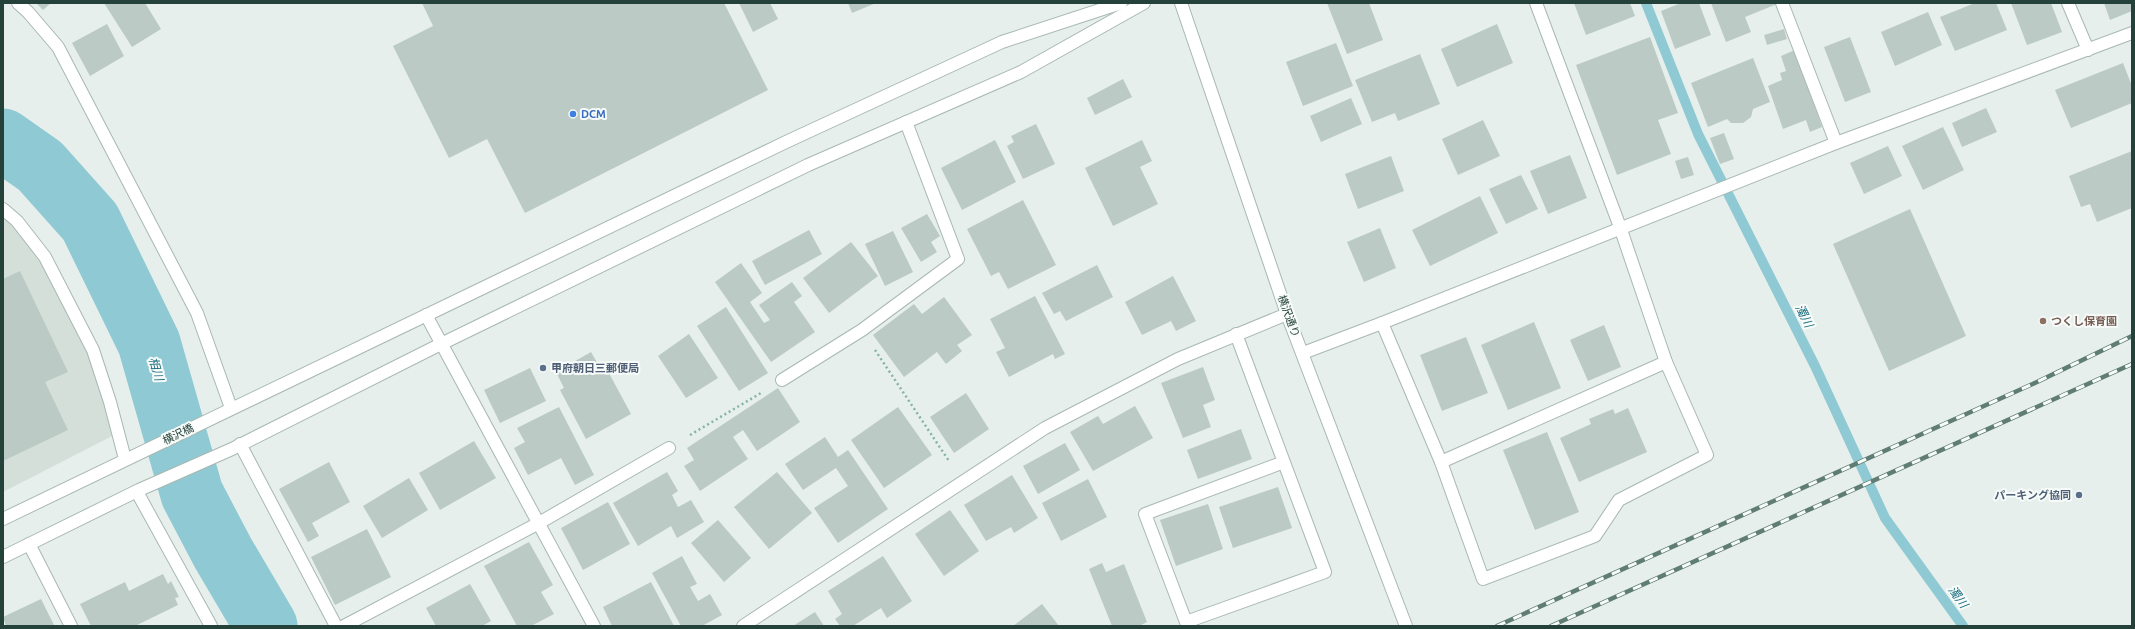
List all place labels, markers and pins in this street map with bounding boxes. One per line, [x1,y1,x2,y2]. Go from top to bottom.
place label: DCM [581,108,606,120]
marker: DCM [568,109,578,119]
place label: つくし保育園 [2051,315,2117,327]
marker: つくし保育園 [2038,316,2048,326]
place label: 甲府朝日三郵便局 [551,362,639,374]
marker: 甲府朝日三郵便局 [538,363,548,373]
place label: パーキング協同 [1994,489,2071,501]
marker: パーキング協同 [2074,490,2084,500]

